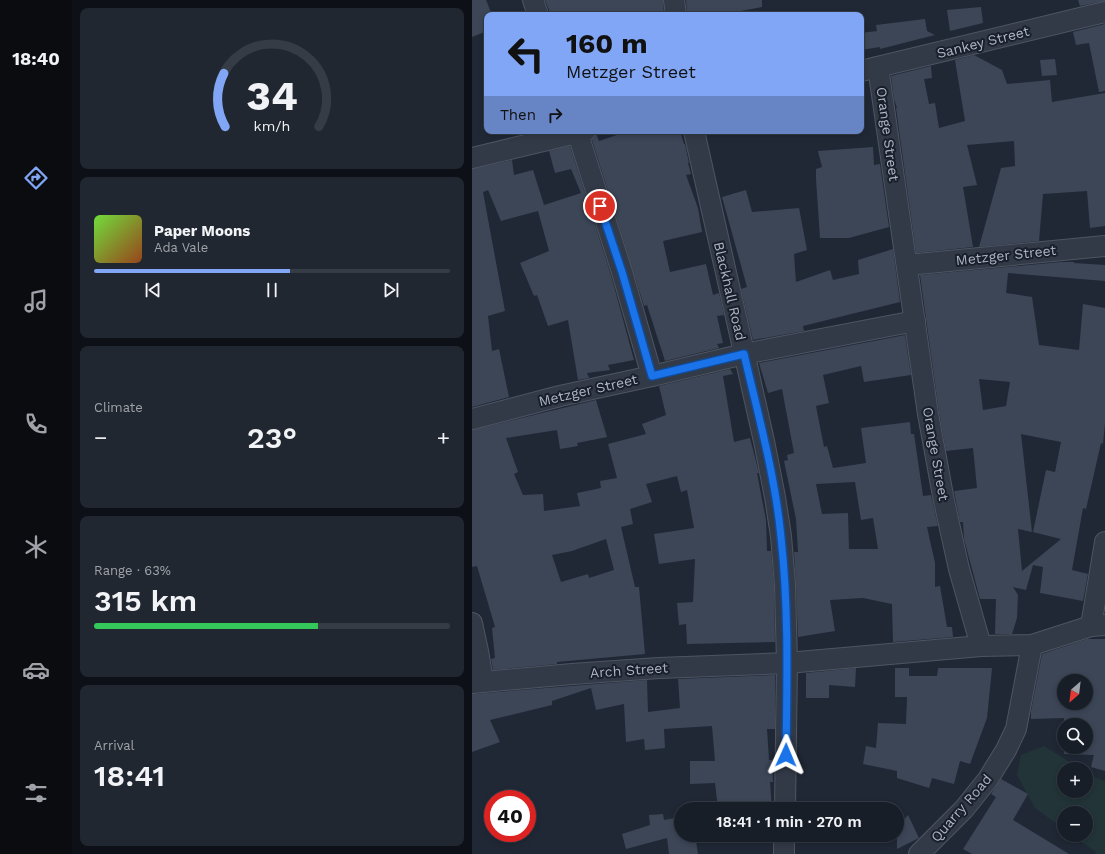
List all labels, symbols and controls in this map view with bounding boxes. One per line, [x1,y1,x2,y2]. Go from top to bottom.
street label: Sankey Street [935,23,1031,61]
text: 160 m [566,27,648,60]
icon: left [500,28,552,80]
text: 18:40 [12,48,60,69]
text: Metzger Street [566,61,696,82]
text: 34 [246,70,298,119]
street label: Orange Street [873,86,903,182]
icon: right [544,104,566,126]
text: Then [500,106,536,124]
text: km/h [254,117,290,133]
icon: directions [22,164,50,192]
pin [583,189,617,223]
icon: arrive [589,195,611,217]
text: Paper Moons [154,222,250,240]
text: Ada Vale [154,240,208,255]
street label: Blackhall Road [711,240,749,342]
street label: Metzger Street [955,242,1057,268]
icon: previous [142,279,164,301]
icon: pause [261,279,283,301]
icon: next [380,279,402,301]
icon: music [22,287,50,315]
street label: Metzger Street [537,371,639,409]
text: Climate [94,400,143,415]
street label: Orange Street [920,406,952,502]
icon: phone [22,410,50,438]
text: 23° [247,420,297,455]
text: − [94,425,107,450]
text: + [437,425,450,450]
icon: climate [22,533,50,561]
text: Range · 63% [94,563,171,578]
text: 315 km [94,583,197,618]
icon: car [22,656,50,684]
street label: Arch Street [589,659,669,681]
north arrow [1057,674,1093,710]
map controls [1057,674,1093,842]
button: search [1057,718,1093,754]
position arrow [765,734,807,776]
text: Arrival [94,738,135,753]
text: 18:41 [94,758,165,793]
button: + [1057,762,1093,798]
street label: Quarry Road [927,771,995,845]
icon: filters [22,779,50,807]
speed limit sign: 40 [484,790,536,842]
button: − [1057,806,1093,842]
text: 18:41 · 1 min · 270 m [716,813,862,831]

